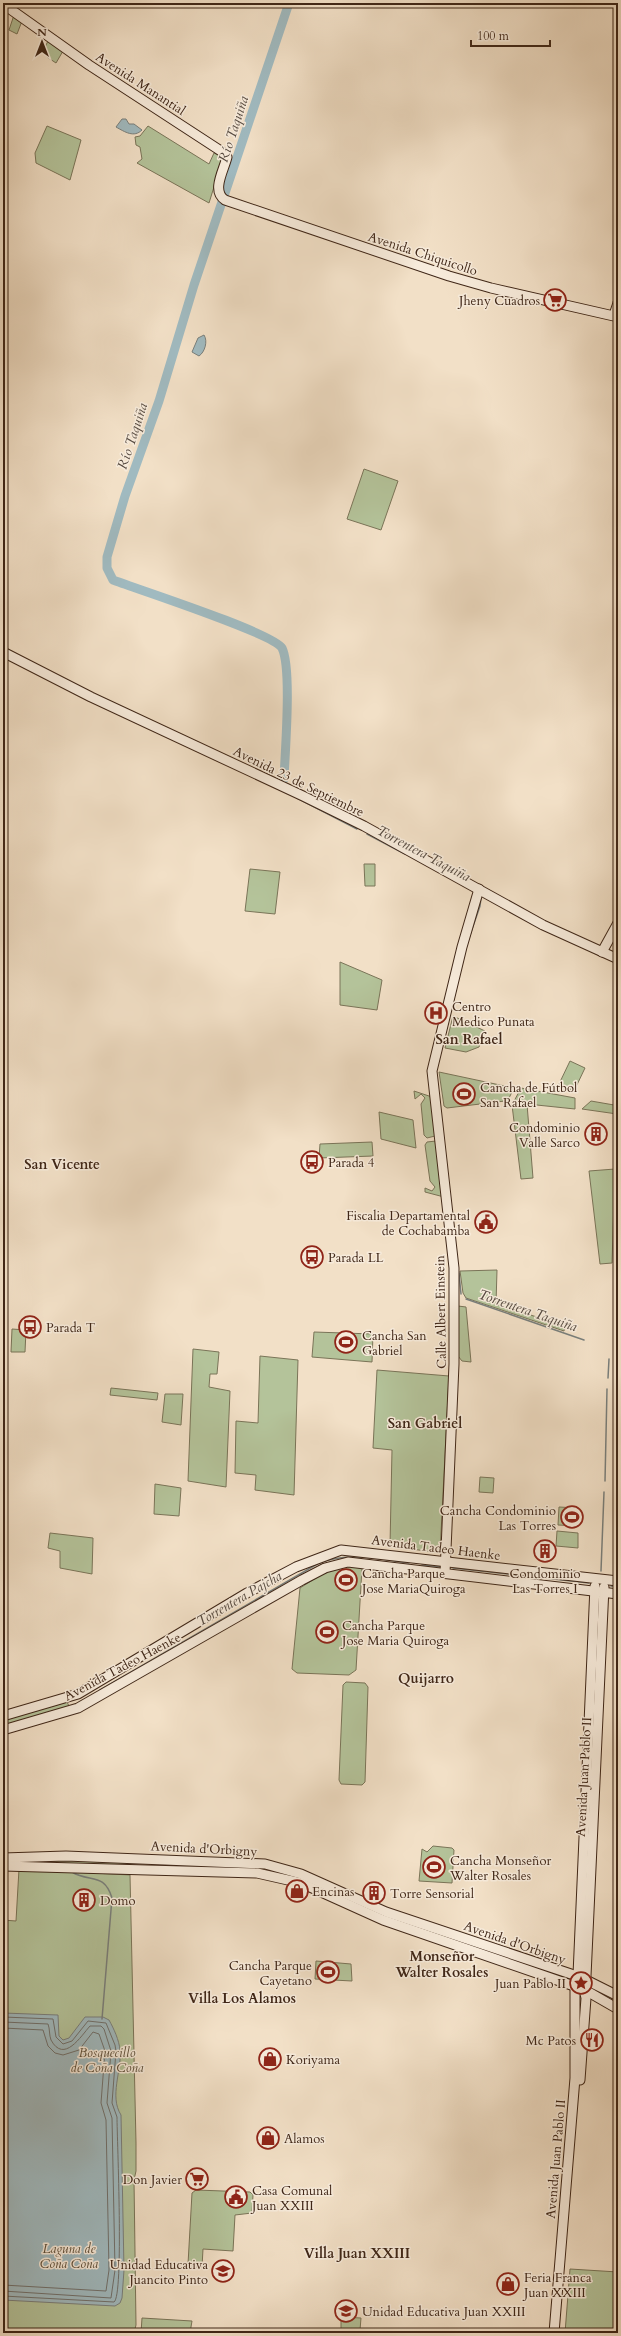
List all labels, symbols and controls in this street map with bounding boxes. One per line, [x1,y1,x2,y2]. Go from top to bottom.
north arrow [22,22,62,62]
scale bar [471,22,550,48]
text: N [37,25,47,40]
text: 100 m [477,28,510,44]
street label: Avenida Manantial [92,48,189,120]
water label: Río Taquiña [214,93,253,165]
street label: Avenida Chiquicollo [366,228,480,280]
supermarket icon: Jheny Cuadros [542,287,568,313]
place label: Jheny Cuadros [457,292,540,310]
water label: Río Taquiña [113,400,152,472]
street label: Avenida 23 de Septiembre [230,742,367,821]
water label: Torrentera Taquiña [374,821,474,886]
place label: Centro Medico Punata [452,998,535,1031]
hospital icon: Centro Medico Punata [423,1000,449,1026]
district label: San Rafael [435,1030,503,1049]
place label: Cancha de Fútbol San Rafael [480,1079,578,1112]
sports icon: Cancha de Fútbol San Rafael [451,1081,477,1107]
place label: Condominio Valle Sarco [509,1119,580,1152]
building icon: Condominio Valle Sarco [583,1121,609,1147]
bus stop icon: Parada 4 [299,1149,325,1175]
place label: Parada 4 [328,1154,375,1172]
district label: San Vicente [24,1155,100,1174]
place label: Fiscalia Departamental de Cochabamba [346,1207,471,1240]
public building icon: Fiscalia Departamental de Cochabamba [473,1209,499,1235]
bus stop icon: Parada LL [299,1244,325,1270]
place label: Parada LL [328,1249,384,1267]
street label: Calle Albert Einstein [431,1254,451,1369]
water label: Torrentera Taquiña [476,1285,580,1336]
bus stop icon: Parada T [17,1314,43,1340]
place label: Parada T [46,1319,96,1337]
place label: Cancha San Gabriel [362,1327,427,1360]
sports icon: Cancha San Gabriel [333,1329,359,1355]
district label: San Gabriel [388,1414,462,1433]
place label: Cancha Condominio Las Torres [440,1502,556,1535]
sports icon: Cancha Condominio Las Torres [559,1504,585,1530]
street label: Avenida Tadeo Haenke [370,1531,502,1565]
building icon: Condominio Las Torres I [532,1538,558,1564]
place label: Cancha Parque Jose MariaQuiroga [360,1565,466,1598]
place label: Condominio Las Torres I [509,1565,581,1598]
water label: Torrentera Pajcha [193,1566,285,1630]
sports icon: Cancha Parque Jose MariaQuiroga [333,1567,359,1593]
place label: Cancha Parque Jose Maria Quiroga [340,1617,450,1650]
sports icon: Cancha Parque Jose Maria Quiroga [314,1619,340,1645]
street label: Avenida Tadeo Haenke [61,1628,184,1705]
district label: Quijarro [398,1669,454,1688]
street label: Avenida Juan Pablo II [572,1717,596,1837]
street label: Avenida d'Orbigny [150,1837,258,1861]
place label: Cancha Monseñor Walter Rosales [449,1852,551,1885]
sports icon: Cancha Monseñor Walter Rosales [421,1854,447,1880]
shop icon: Encinas [284,1878,310,1904]
building icon: Torre Sensorial [361,1880,387,1906]
place label: Encinas [312,1883,354,1901]
place label: Torre Sensorial [390,1885,475,1903]
building icon: Domo [71,1887,97,1913]
place label: Domo [100,1892,136,1910]
street label: Avenida d'Orbigny [461,1917,568,1969]
district label: Monseñor Walter Rosales [395,1947,488,1982]
place label: Cancha Parque Cayetano [229,1957,312,1990]
sports icon: Cancha Parque Cayetano [315,1959,341,1985]
place icon: Juan Pablo II [568,1970,594,1996]
place label: Juan Pablo II [493,1975,566,1993]
district label: Villa Los Alamos [188,1989,296,2008]
restaurant icon: Mc Patos [579,2027,605,2053]
place label: Mc Patos [526,2032,576,2050]
park label: Bosquecillo de Coña Coña [70,2044,144,2077]
shop icon: Koriyama [257,2046,283,2072]
place label: Koriyama [286,2051,341,2069]
street label: Avenida Juan Pablo II [542,2099,570,2220]
shop icon: Alamos [255,2125,281,2151]
place label: Alamos [284,2130,325,2148]
supermarket icon: Don Javier [184,2166,210,2192]
place label: Don Javier [123,2171,182,2189]
place label: Casa Comunal Juan XXIII [250,2182,333,2215]
public building icon: Casa Comunal Juan XXIII [223,2184,249,2210]
park label: Laguna de Coña Coña [40,2240,98,2273]
district label: Villa Juan XXIII [304,2244,410,2263]
place label: Unidad Educativa Juancito Pinto [110,2256,208,2289]
school or university icon: Unidad Educativa Juancito Pinto [210,2258,236,2284]
place label: Feria Franca Juan XXIII [522,2269,592,2302]
shop icon: Feria Franca Juan XXIII [495,2271,521,2297]
school or university icon: Unidad Educativa Juan XXIII [333,2298,359,2324]
place label: Unidad Educativa Juan XXIII [362,2303,525,2321]

